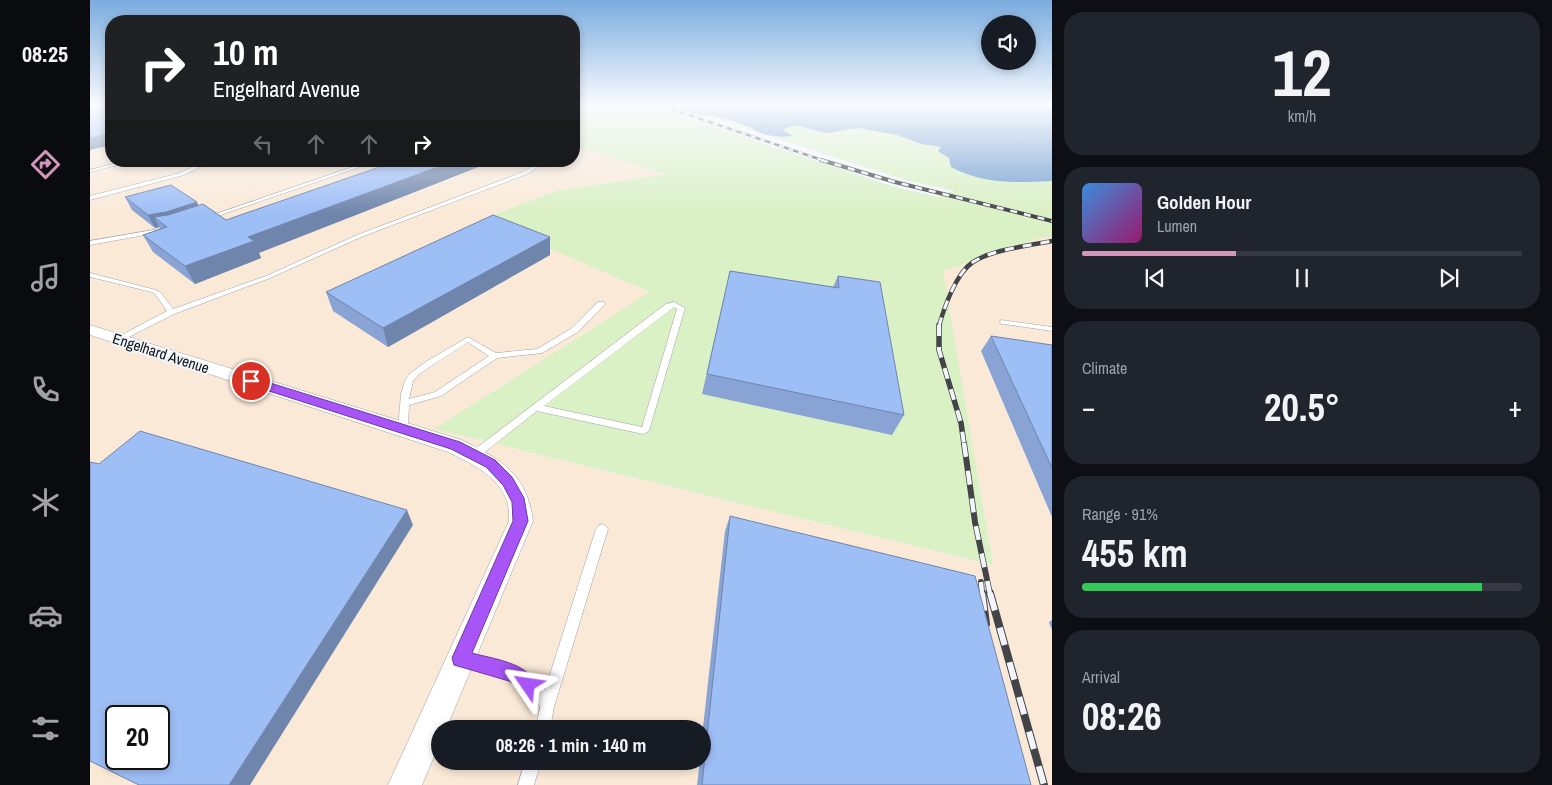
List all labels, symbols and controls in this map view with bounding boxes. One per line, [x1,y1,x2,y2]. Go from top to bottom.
map controls [981,15,1036,70]
button: sound [981,15,1036,70]
text: 10 m [213,29,278,76]
text: 12 [1272,29,1332,116]
icon: right [130,35,195,100]
text: 08:25 [22,39,68,69]
text: Engelhard Avenue [213,74,360,104]
text: km/h [1288,105,1316,127]
icon: left [249,130,277,158]
icon: ahead [302,130,330,158]
icon: ahead [355,130,383,158]
icon: right [408,130,436,158]
icon: directions [28,147,63,182]
text: Golden Hour [1157,189,1251,215]
text: Lumen [1157,215,1197,237]
icon: music [28,260,63,295]
icon: previous [1141,264,1169,292]
icon: pause [1288,264,1316,292]
icon: next [1435,264,1463,292]
street label: Engelhard Avenue [110,328,212,379]
text: Climate [1082,357,1127,379]
pin [230,360,272,402]
icon: arrive [237,367,265,395]
icon: phone [28,372,63,407]
text: 20.5° [1264,382,1340,433]
text: − [1082,388,1095,426]
text: + [1509,388,1522,426]
icon: climate [28,485,63,520]
text: Range · 91% [1082,503,1158,525]
text: 455 km [1082,528,1188,579]
icon: car [28,598,63,633]
position arrow [501,658,553,710]
text: Arrival [1082,666,1120,688]
text: 08:26 [1082,691,1162,742]
speed limit sign: 20 [105,705,170,770]
icon: filters [28,711,63,746]
text: 08:26 · 1 min · 140 m [496,732,646,758]

